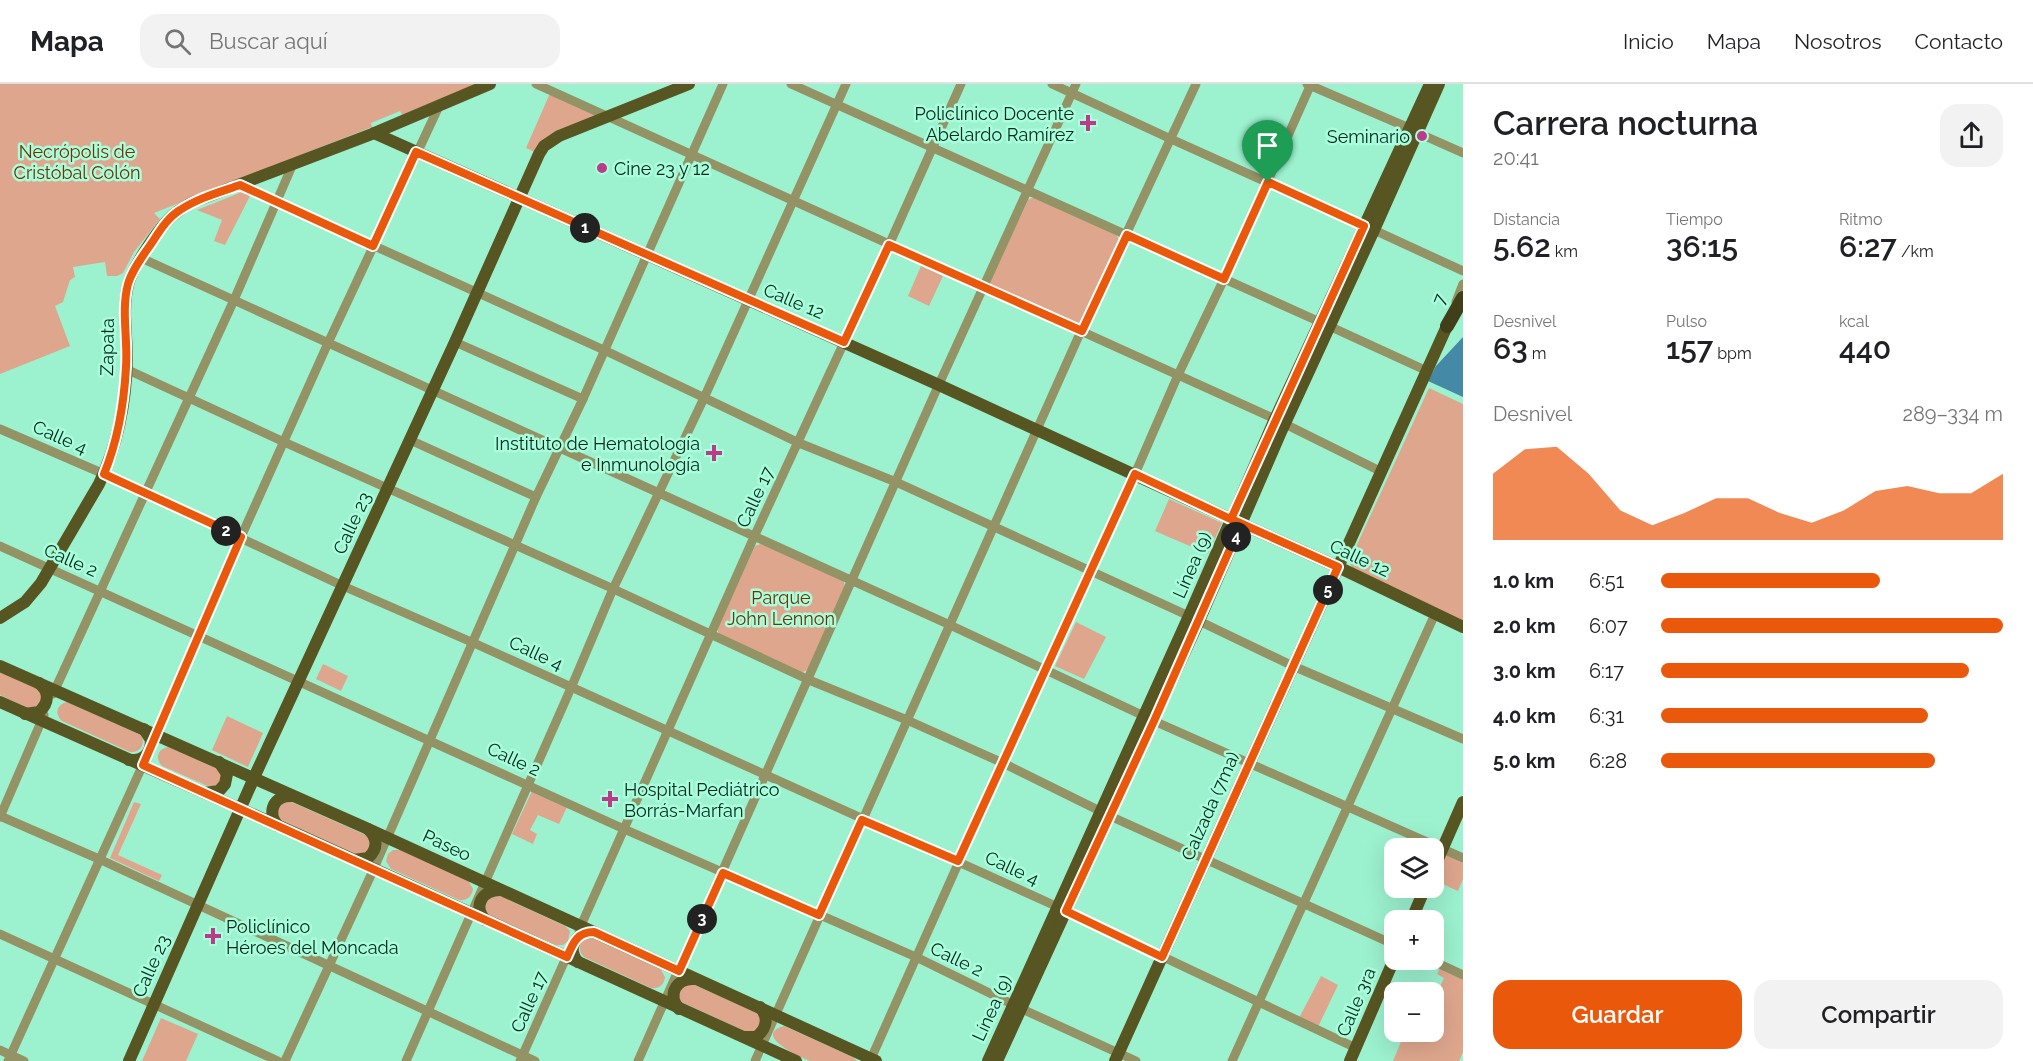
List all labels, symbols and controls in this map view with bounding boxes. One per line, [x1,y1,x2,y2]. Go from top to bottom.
search box [140,14,560,68]
text: Mapa [30,25,104,58]
icon: search [161,25,194,58]
text: Buscar aquí [209,28,328,54]
text: Inicio [1623,29,1674,54]
text: Mapa [1707,29,1761,54]
text: Nosotros [1794,29,1882,54]
text: Contacto [1915,29,2003,54]
place label: Policlínico Docente Abelardo Ramírez [914,103,1074,145]
text: Carrera nocturna [1493,104,1758,143]
button: share [1940,104,2003,167]
marker: Policlínico Docente Abelardo Ramírez [1079,114,1097,132]
pin [1242,120,1293,182]
place label: Seminario [1327,126,1410,147]
icon: arrive [1251,129,1284,162]
marker: Seminario [1415,129,1429,143]
park label: Necrópolis de Cristóbal Colón [14,141,140,183]
text: 20:41 [1493,146,1539,170]
place label: Cine 23 y 12 [614,158,710,179]
marker: Cine 23 y 12 [595,161,609,175]
text: Distancia [1493,210,1560,229]
text: Tiempo [1666,210,1723,229]
text: Ritmo [1839,210,1882,229]
pin: 1 [570,213,600,243]
text: 1 [581,218,589,237]
text: 5.62 [1493,229,1551,264]
text: 36:15 [1666,229,1738,264]
text: 6:27 [1839,229,1897,264]
text: km [1551,242,1578,261]
text: /km [1897,242,1934,261]
street label: Calle 12 [760,279,828,323]
street label: 7 [1427,290,1451,307]
text: Desnivel [1493,312,1556,331]
text: Pulso [1666,312,1707,331]
text: kcal [1839,312,1869,331]
street label: Zapata [96,318,118,376]
text: 63 [1493,331,1528,366]
text: 157 [1666,331,1713,366]
text: 440 [1839,331,1891,366]
text: m [1528,344,1546,363]
text: bpm [1713,344,1752,363]
text: Desnivel [1493,402,1572,426]
text: 289–334 m [1903,402,2003,426]
street label: Calle 4 [30,416,90,458]
place label: Instituto de Hematología e Inmunología [495,433,700,475]
marker: Instituto de Hematología e Inmunología [705,444,723,462]
street label: Calle 17 [732,463,778,531]
street label: Calle 23 [329,489,375,557]
pin: 2 [211,516,241,546]
text: 2 [221,521,231,540]
pin: 4 [1221,522,1251,552]
text: 4 [1231,527,1241,546]
street label: Línea (9) [1168,529,1216,601]
street label: Calle 12 [1326,535,1394,581]
street label: Calle 2 [41,539,101,581]
text: 1.0 km [1493,569,1554,593]
text: 6:51 [1589,569,1624,593]
pin: 5 [1313,575,1343,605]
text: 5 [1324,580,1332,599]
park label: Parque John Lennon [727,587,835,629]
text: 2.0 km [1493,614,1556,638]
text: 6:07 [1589,614,1628,638]
street label: Calle 4 [506,631,566,675]
text: 3.0 km [1493,659,1556,683]
text: 6:17 [1589,659,1624,683]
text: 4.0 km [1493,704,1556,728]
text: 6:31 [1589,704,1624,728]
street label: Calle 2 [484,738,544,780]
street label: Calzada (7ma) [1177,748,1243,864]
text: 5.0 km [1493,749,1555,773]
text: 6:28 [1589,749,1627,773]
place label: Hospital Pediátrico Borrás-Marfan [624,779,780,821]
marker: Hospital Pediátrico Borrás-Marfan [601,790,619,808]
street label: Paseo [420,825,475,865]
map controls [1384,838,1444,1042]
button: layers [1384,838,1444,898]
street label: Calle 4 [982,846,1042,890]
pin: 3 [687,904,717,934]
text: 3 [698,909,706,928]
button: + [1384,910,1444,970]
place label: Policlínico Héroes del Moncada [226,916,399,958]
marker: Policlínico Héroes del Moncada [204,927,222,945]
street label: Calle 23 [128,932,174,1000]
street label: Calle 2 [927,937,987,981]
street label: Calle 3ra [1332,964,1380,1040]
street label: Calle 17 [506,968,552,1036]
street label: Línea (9) [968,972,1016,1044]
button: Guardar [1493,980,1742,1049]
button: Compartir [1754,980,2003,1049]
button: − [1384,982,1444,1042]

